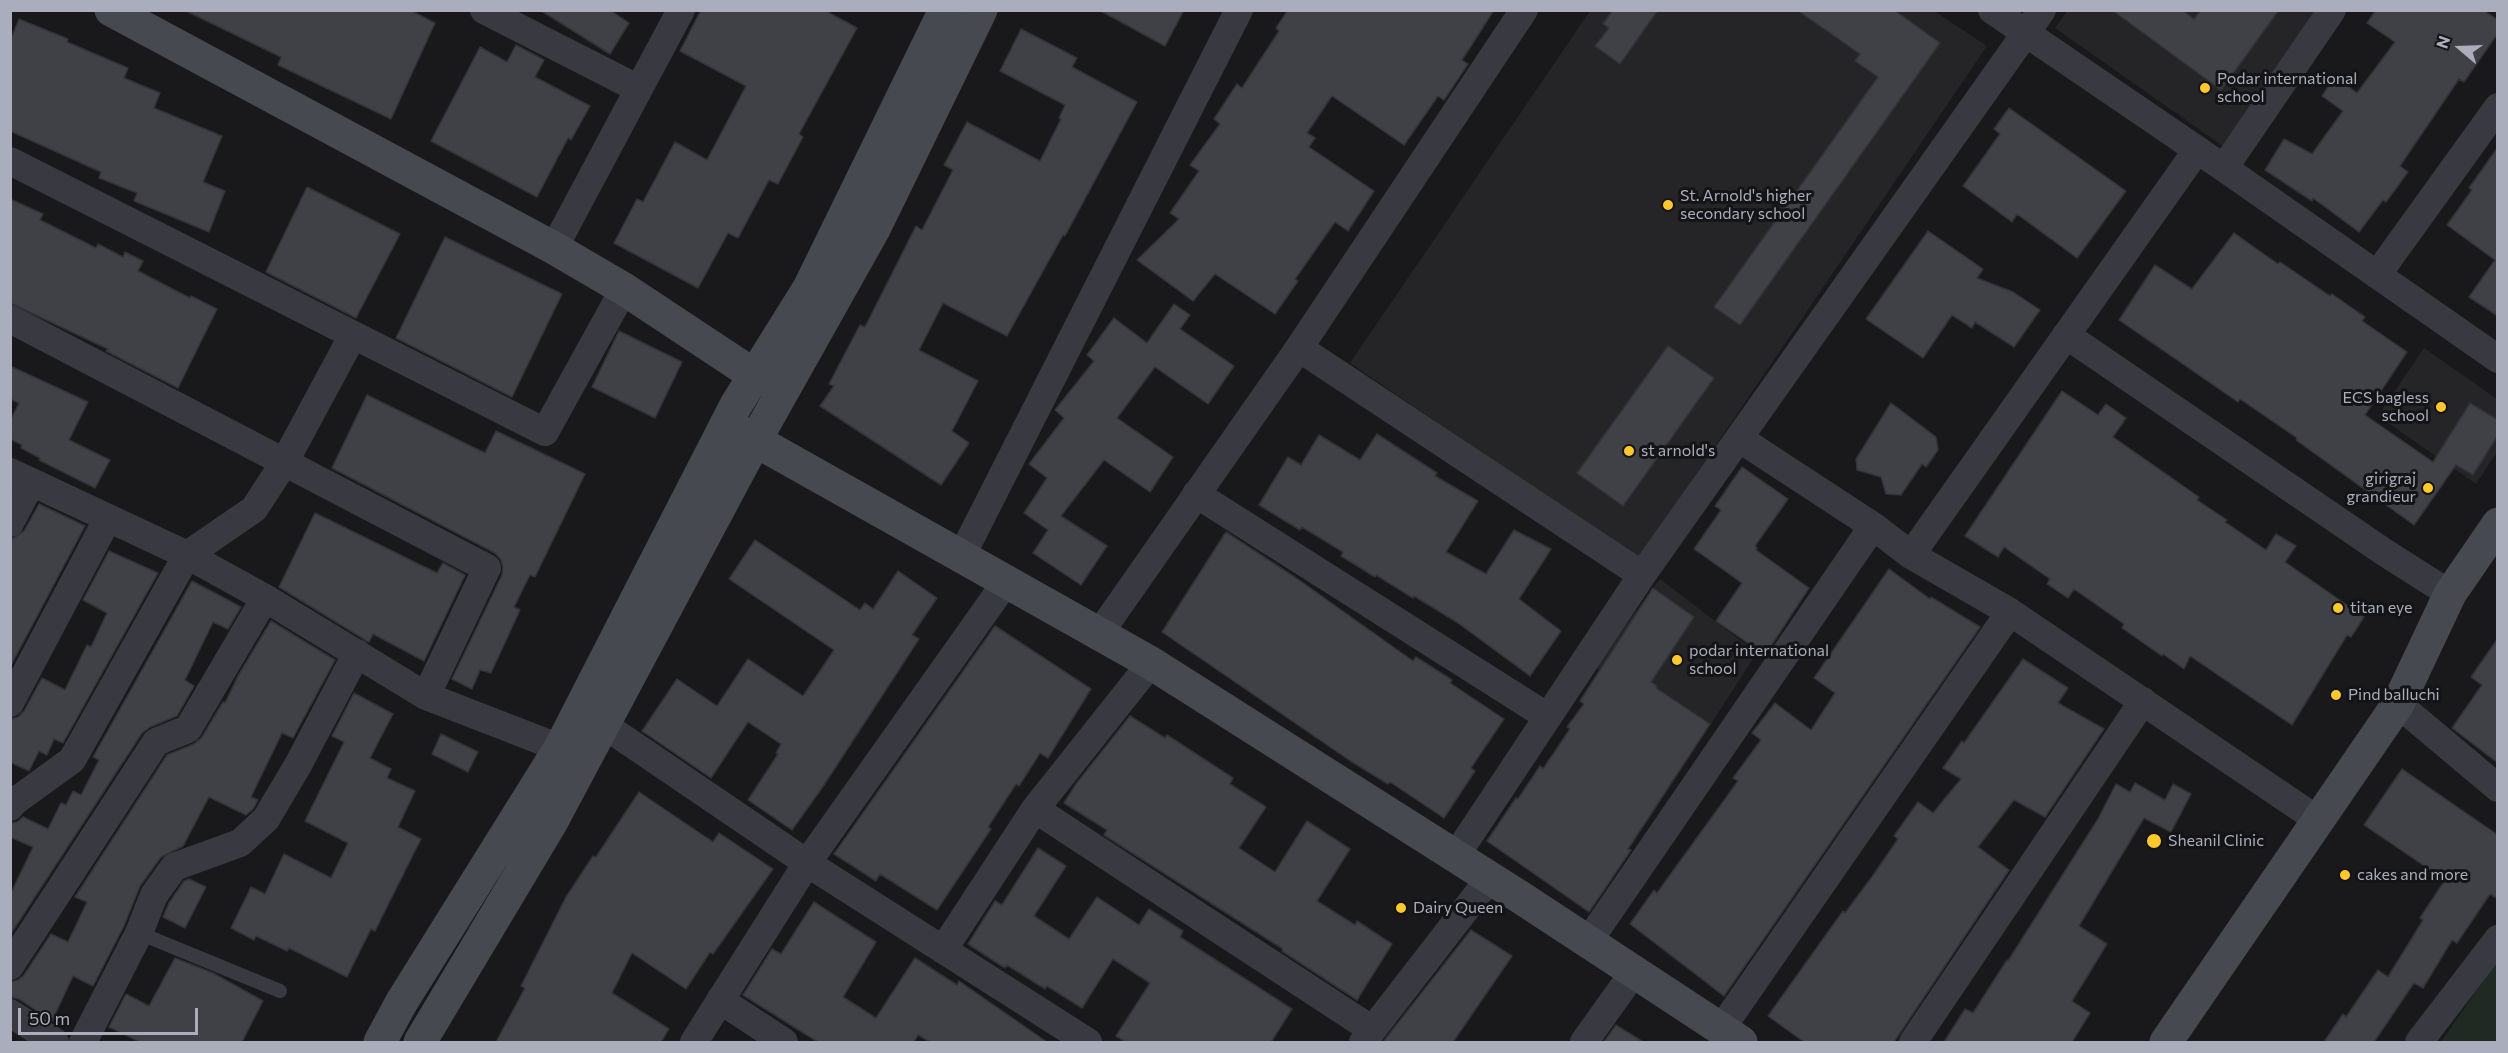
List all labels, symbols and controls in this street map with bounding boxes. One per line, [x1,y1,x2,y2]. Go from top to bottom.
north arrow [2430,18,2490,78]
text: N [2432,33,2453,51]
place label: Podar international school [2217,69,2357,107]
marker: Podar international school [2198,81,2212,95]
place label: St. Arnold's higher secondary school [1680,186,1812,224]
marker: St. Arnold's higher secondary school [1661,198,1675,212]
place label: ECS bagless school [2343,388,2429,426]
marker: ECS bagless school [2434,400,2448,414]
place label: st arnold's [1641,441,1715,461]
marker: st arnold's [1622,444,1636,458]
place label: girigraj grandieur [2346,469,2416,507]
marker: girigraj grandieur [2421,481,2435,495]
place label: titan eye [2350,598,2413,618]
marker: titan eye [2331,601,2345,615]
place label: podar international school [1689,641,1829,679]
marker: podar international school [1670,653,1684,667]
place label: Pind balluchi [2348,685,2440,705]
marker: Pind balluchi [2329,688,2343,702]
place label: Sheanil Clinic [2168,831,2264,851]
marker: Sheanil Clinic [2145,832,2163,850]
place label: cakes and more [2357,865,2468,885]
marker: cakes and more [2338,868,2352,882]
place label: Dairy Queen [1413,898,1503,918]
marker: Dairy Queen [1394,901,1408,915]
scale bar [21,996,201,1034]
text: 50 m [29,1007,70,1029]

